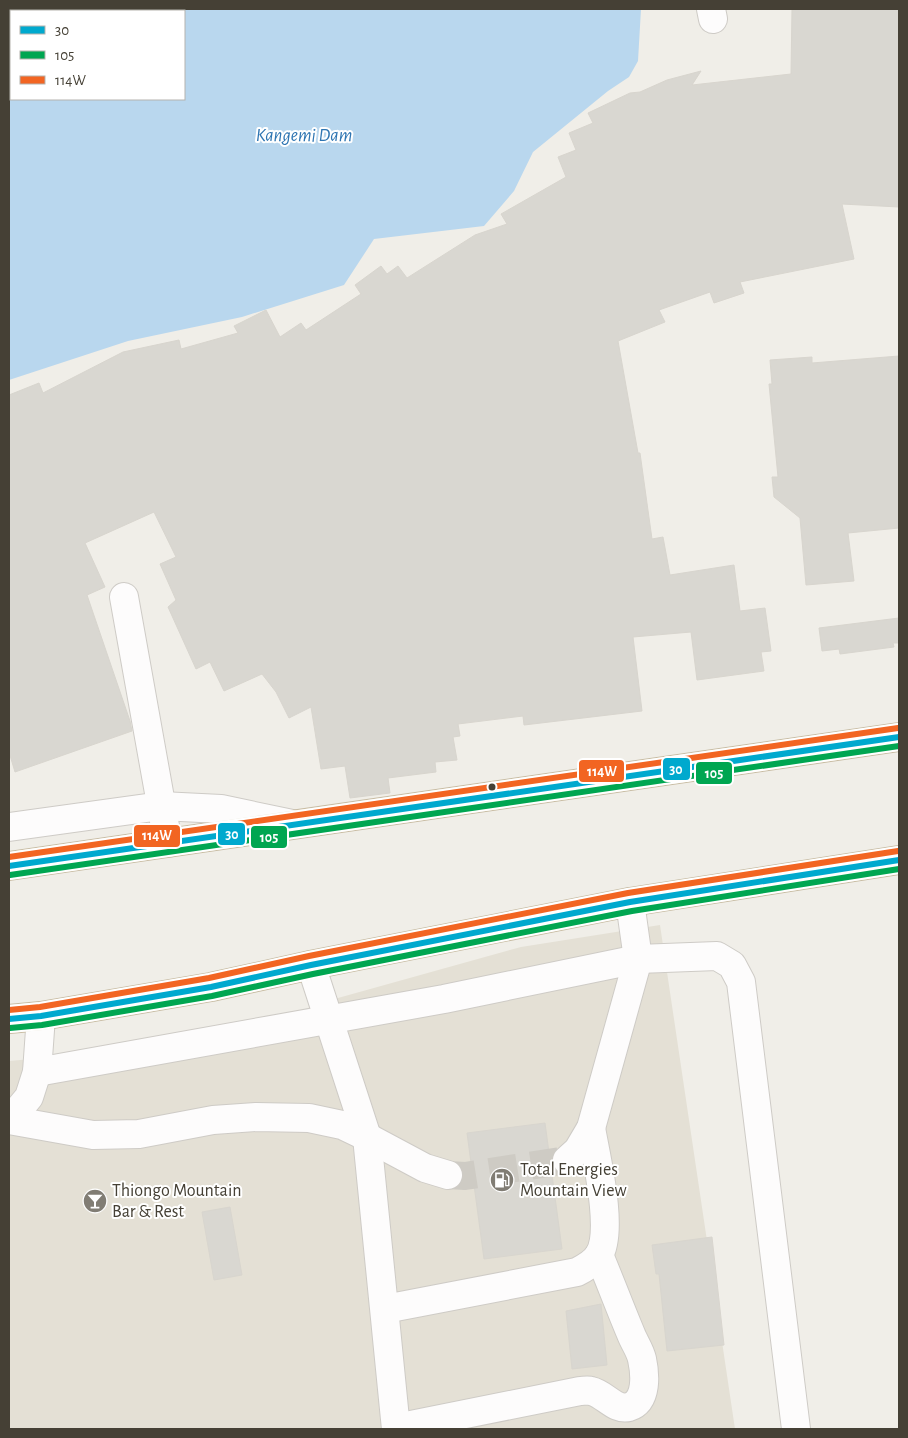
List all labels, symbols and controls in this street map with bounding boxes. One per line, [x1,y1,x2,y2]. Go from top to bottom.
legend [10,10,185,100]
text: 30 [55,23,69,38]
text: 105 [55,48,74,63]
text: 114W [55,73,87,88]
water label: Kangemi Dam [256,126,352,145]
line badge: 30 [662,757,691,781]
line badge: 114W [578,759,625,783]
line badge: 105 [695,761,733,785]
text: 30 [669,763,683,777]
text: 114W [587,765,617,779]
text: 105 [705,767,723,781]
unlabelled marker [487,782,497,792]
line badge: 30 [217,822,246,846]
line badge: 114W [133,824,181,848]
line badge: 105 [250,825,288,849]
text: 30 [225,828,239,842]
text: 114W [142,829,172,843]
text: 105 [260,831,278,845]
place label: Total Energies Mountain View [520,1161,627,1200]
fuel station icon: Total Energies Mountain View [489,1167,515,1193]
place label: Thiongo Mountain Bar & Rest [112,1182,242,1221]
bar icon: Thiongo Mountain Bar & Rest [82,1188,108,1214]

